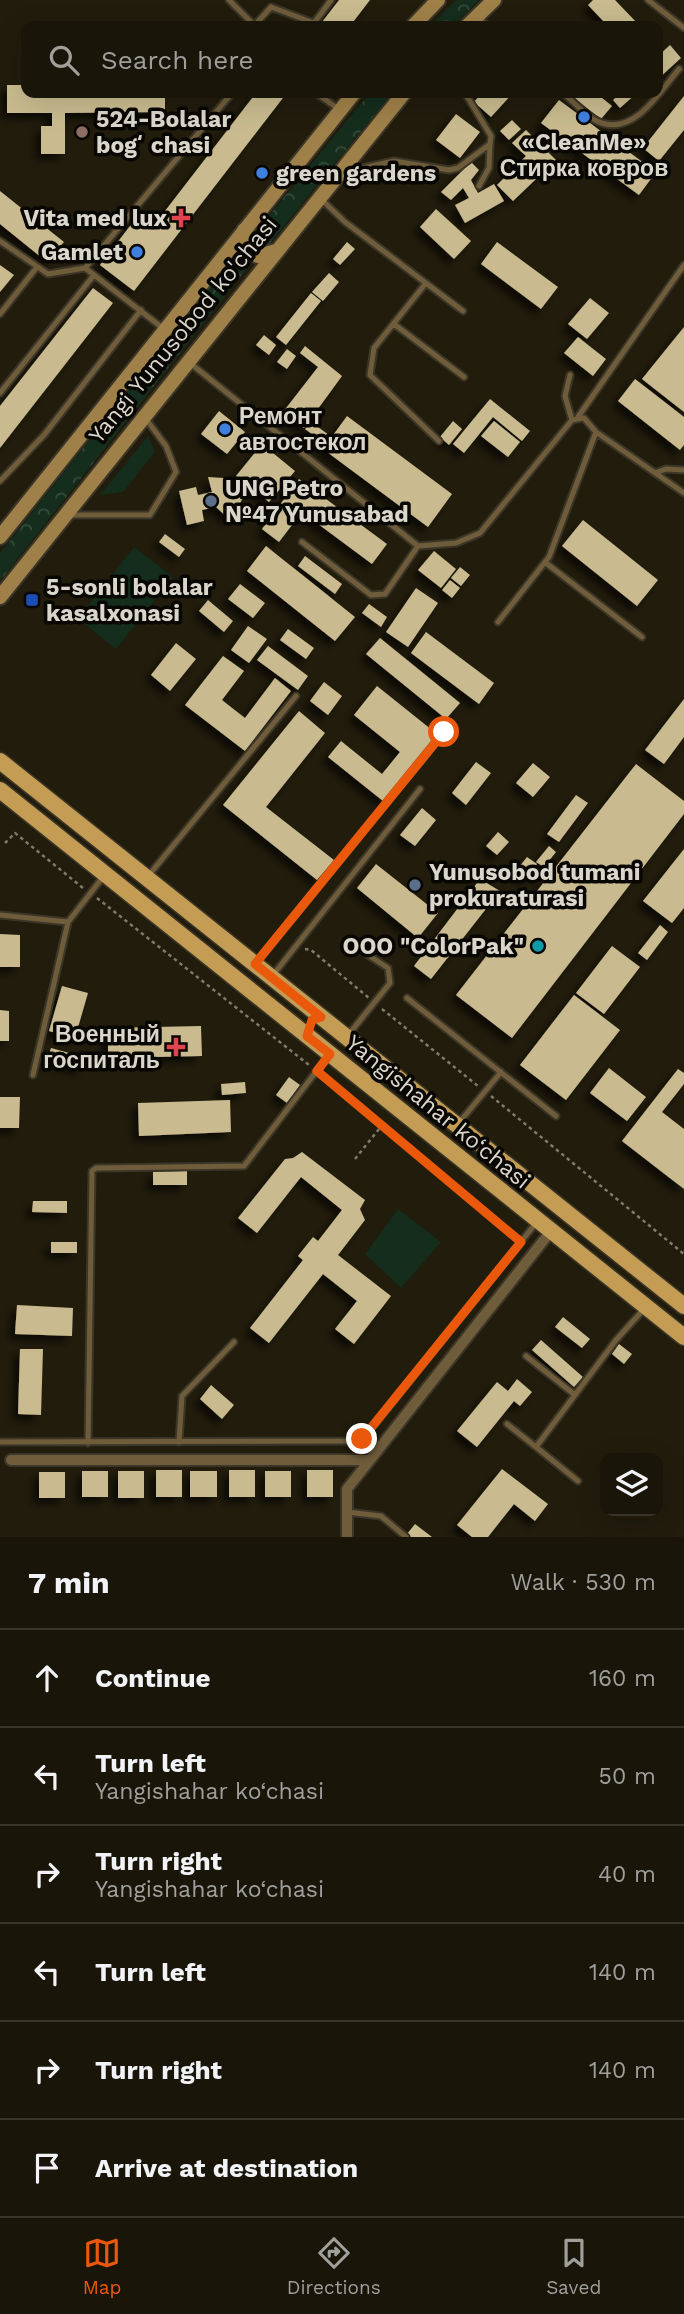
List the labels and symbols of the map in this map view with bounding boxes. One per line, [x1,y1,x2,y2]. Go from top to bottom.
place label: 524-Bolalar bogʻchasi [96,106,231,159]
marker: «CleanMe» Стирка ковров [576,109,592,125]
marker: 524-Bolalar bogʻchasi [74,124,90,140]
place label: «CleanMe» Стирка ковров [500,129,668,182]
place label: green gardens [276,160,436,187]
marker: green gardens [254,165,270,181]
place label: Vita med lux [23,205,167,232]
marker: Vita med lux [173,210,189,226]
street label: Yangi Yunusobod ko'chasi [83,211,283,449]
place label: Gamlet [41,239,123,266]
marker: Gamlet [129,244,145,260]
place label: Ремонт автостекол [239,403,366,456]
marker: Ремонт автостекол [217,421,233,437]
place label: UNG Petro №47 Yunusabad [225,475,409,528]
marker: UNG Petro №47 Yunusabad [203,493,219,509]
place label: 5-sonli bolalar kasalxonasi [46,574,213,627]
marker: 5-sonli bolalar kasalxonasi [24,592,40,608]
route start [428,716,459,747]
place label: Yunusobod tumani prokuraturasi [429,859,640,912]
marker: Yunusobod tumani prokuraturasi [407,877,423,893]
place label: OOO "ColorPak" [342,933,524,960]
marker: OOO "ColorPak" [530,938,546,954]
place label: Военный госпиталь [43,1021,160,1074]
street label: Yangishahar ko‘chasi [341,1029,535,1195]
marker: Военный госпиталь [166,1037,186,1057]
route end [346,1423,377,1454]

